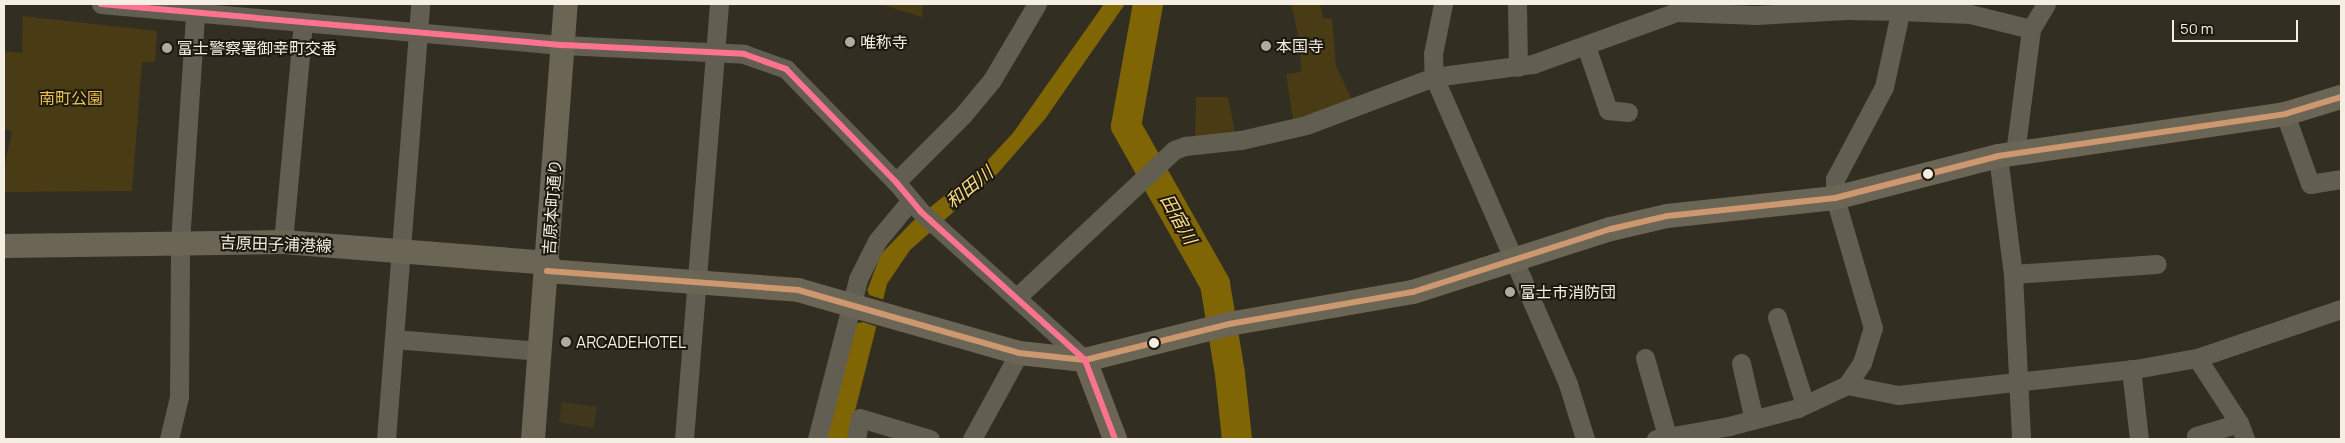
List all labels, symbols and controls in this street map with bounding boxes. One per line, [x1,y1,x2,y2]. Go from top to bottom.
scale bar [2175,10,2301,42]
text: 50 m [2180,18,2214,39]
place label: 唯称寺 [860,32,908,52]
marker: 唯称寺 [844,36,856,48]
place label: 本国寺 [1276,36,1324,56]
place label: 富士警察署御幸町交番 [177,38,337,58]
marker: 本国寺 [1260,40,1272,52]
marker: 富士警察署御幸町交番 [161,42,173,54]
park label: 南町公園 [39,88,103,108]
street label: 吉原本町通り [539,158,565,256]
water label: 和田川 [941,162,997,212]
unlabelled marker [1923,169,1933,179]
water label: 田宿川 [1156,190,1202,248]
street label: 吉原田子浦港線 [220,232,332,256]
place label: 富士市消防団 [1520,282,1616,302]
marker: 富士市消防団 [1504,286,1516,298]
place label: ARCADEHOTEL [576,332,686,352]
marker: ARCADEHOTEL [560,336,572,348]
unlabelled marker [1149,338,1159,348]

